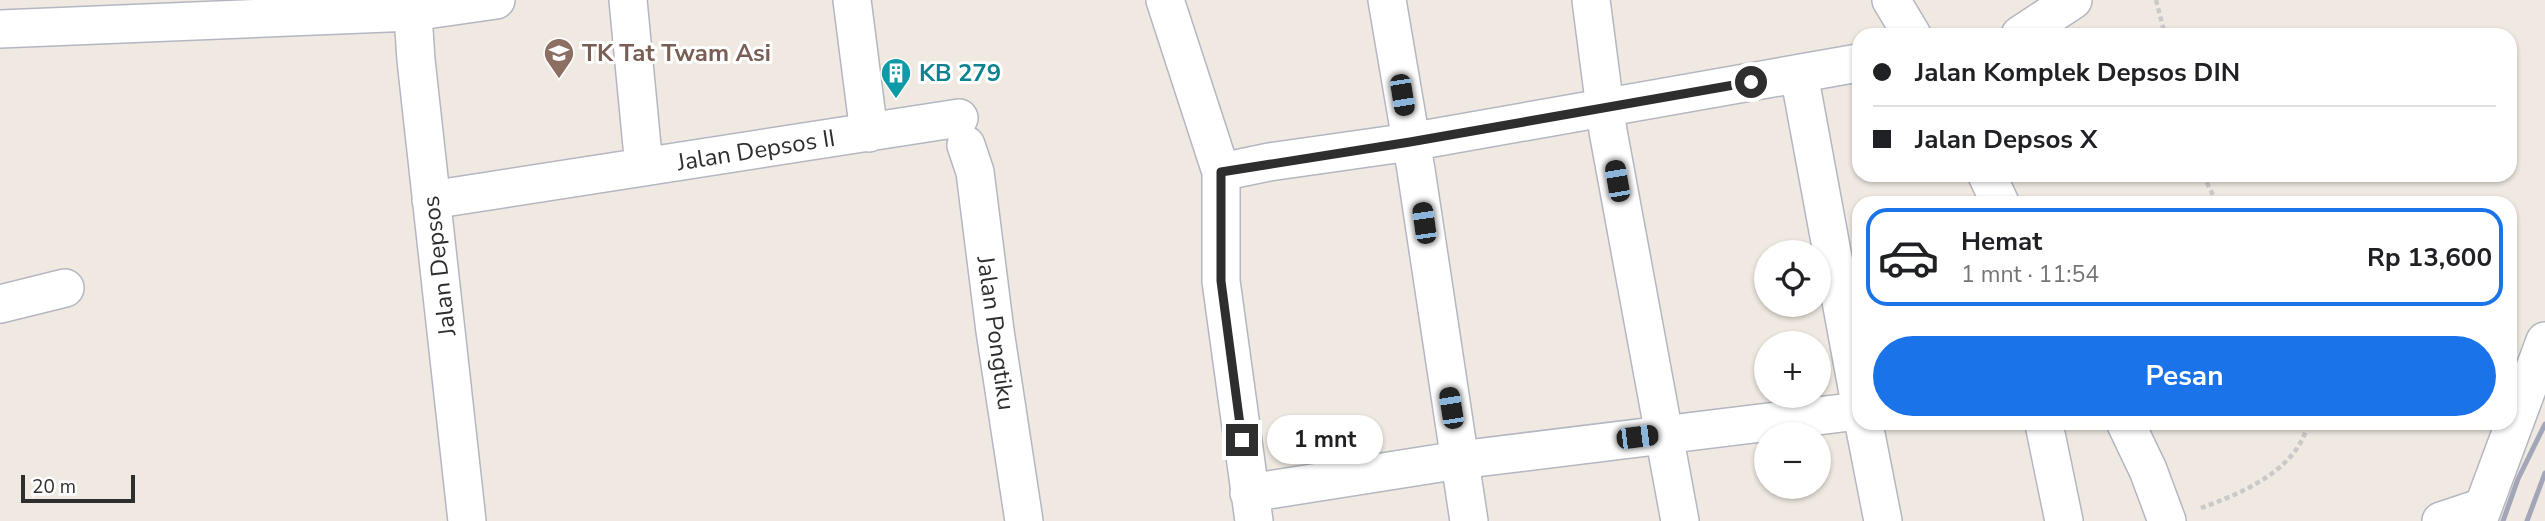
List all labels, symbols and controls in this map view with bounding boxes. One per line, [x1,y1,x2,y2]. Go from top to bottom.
school or university icon: TK Tat Twam Asi [542,36,576,80]
place label: TK Tat Twam Asi [582,37,771,69]
text: Jalan Komplek Depsos DIN [1915,55,2240,90]
building icon: KB 279 [879,56,913,100]
place label: KB 279 [919,57,1001,89]
route start [1735,66,1767,98]
car [1389,73,1416,117]
street label: Jalan Depsos II [674,122,837,178]
text: Jalan Depsos X [1915,122,2098,157]
car [1604,158,1631,204]
street label: Jalan Depsos [415,194,464,339]
car [1411,201,1438,245]
text: Hemat [1961,224,2042,259]
icon: car [1877,226,1940,289]
map controls [1754,240,1831,499]
button: locate [1754,240,1831,317]
text: Rp 13,600 [2367,240,2492,275]
street label: Jalan Pongtiku [969,253,1023,412]
text: 1 mnt · 11:54 [1961,259,2099,290]
button: + [1754,331,1831,408]
button: Pesan [1873,336,2496,416]
car [1438,386,1465,430]
callout: 1 mnt [1266,416,1382,464]
button: − [1754,422,1831,499]
route end [1226,424,1258,456]
text: 1 mnt [1294,424,1356,455]
car [1615,424,1660,450]
scale bar [21,472,135,504]
text: 20 m [32,474,76,500]

